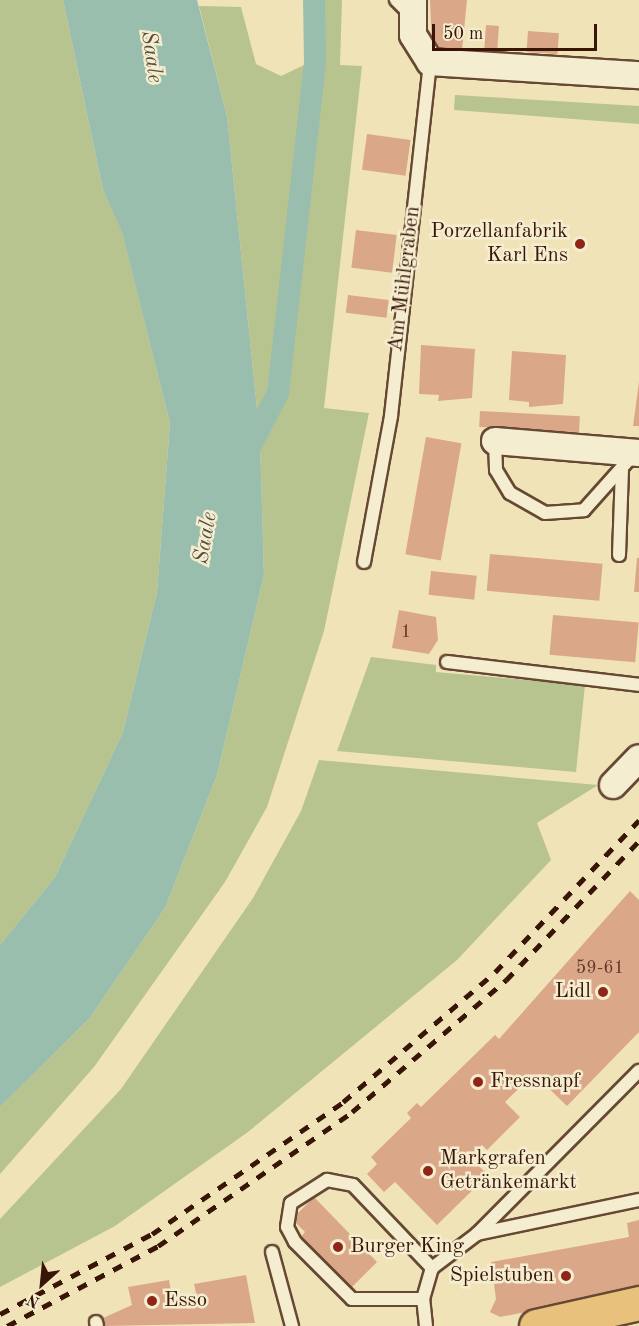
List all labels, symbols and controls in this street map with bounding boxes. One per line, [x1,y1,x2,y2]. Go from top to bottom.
scale bar [435,12,600,50]
text: 50 m [443,25,483,43]
water label: Saale [134,29,168,85]
street label: Am Mühlgraben [384,205,426,353]
place label: Porzellanfabrik Karl Ens [431,219,568,269]
marker: Porzellanfabrik Karl Ens [573,237,587,251]
water label: Saale [188,510,224,566]
house number: 1 [401,621,411,643]
house number: 59-61 [576,957,624,979]
place label: Lidl [555,979,591,1005]
marker: Lidl [596,985,610,999]
place label: Fressnapf [490,1069,580,1095]
marker: Fressnapf [471,1075,485,1089]
place label: Markgrafen Getränkemarkt [440,1146,577,1196]
marker: Markgrafen Getränkemarkt [421,1164,435,1178]
place label: Burger King [350,1234,464,1260]
marker: Burger King [331,1240,345,1254]
north arrow [12,1254,72,1314]
place label: Spielstuben [450,1263,554,1289]
marker: Spielstuben [559,1269,573,1283]
place label: Esso [164,1288,207,1314]
text: N [25,1290,43,1310]
marker: Esso [145,1294,159,1308]

